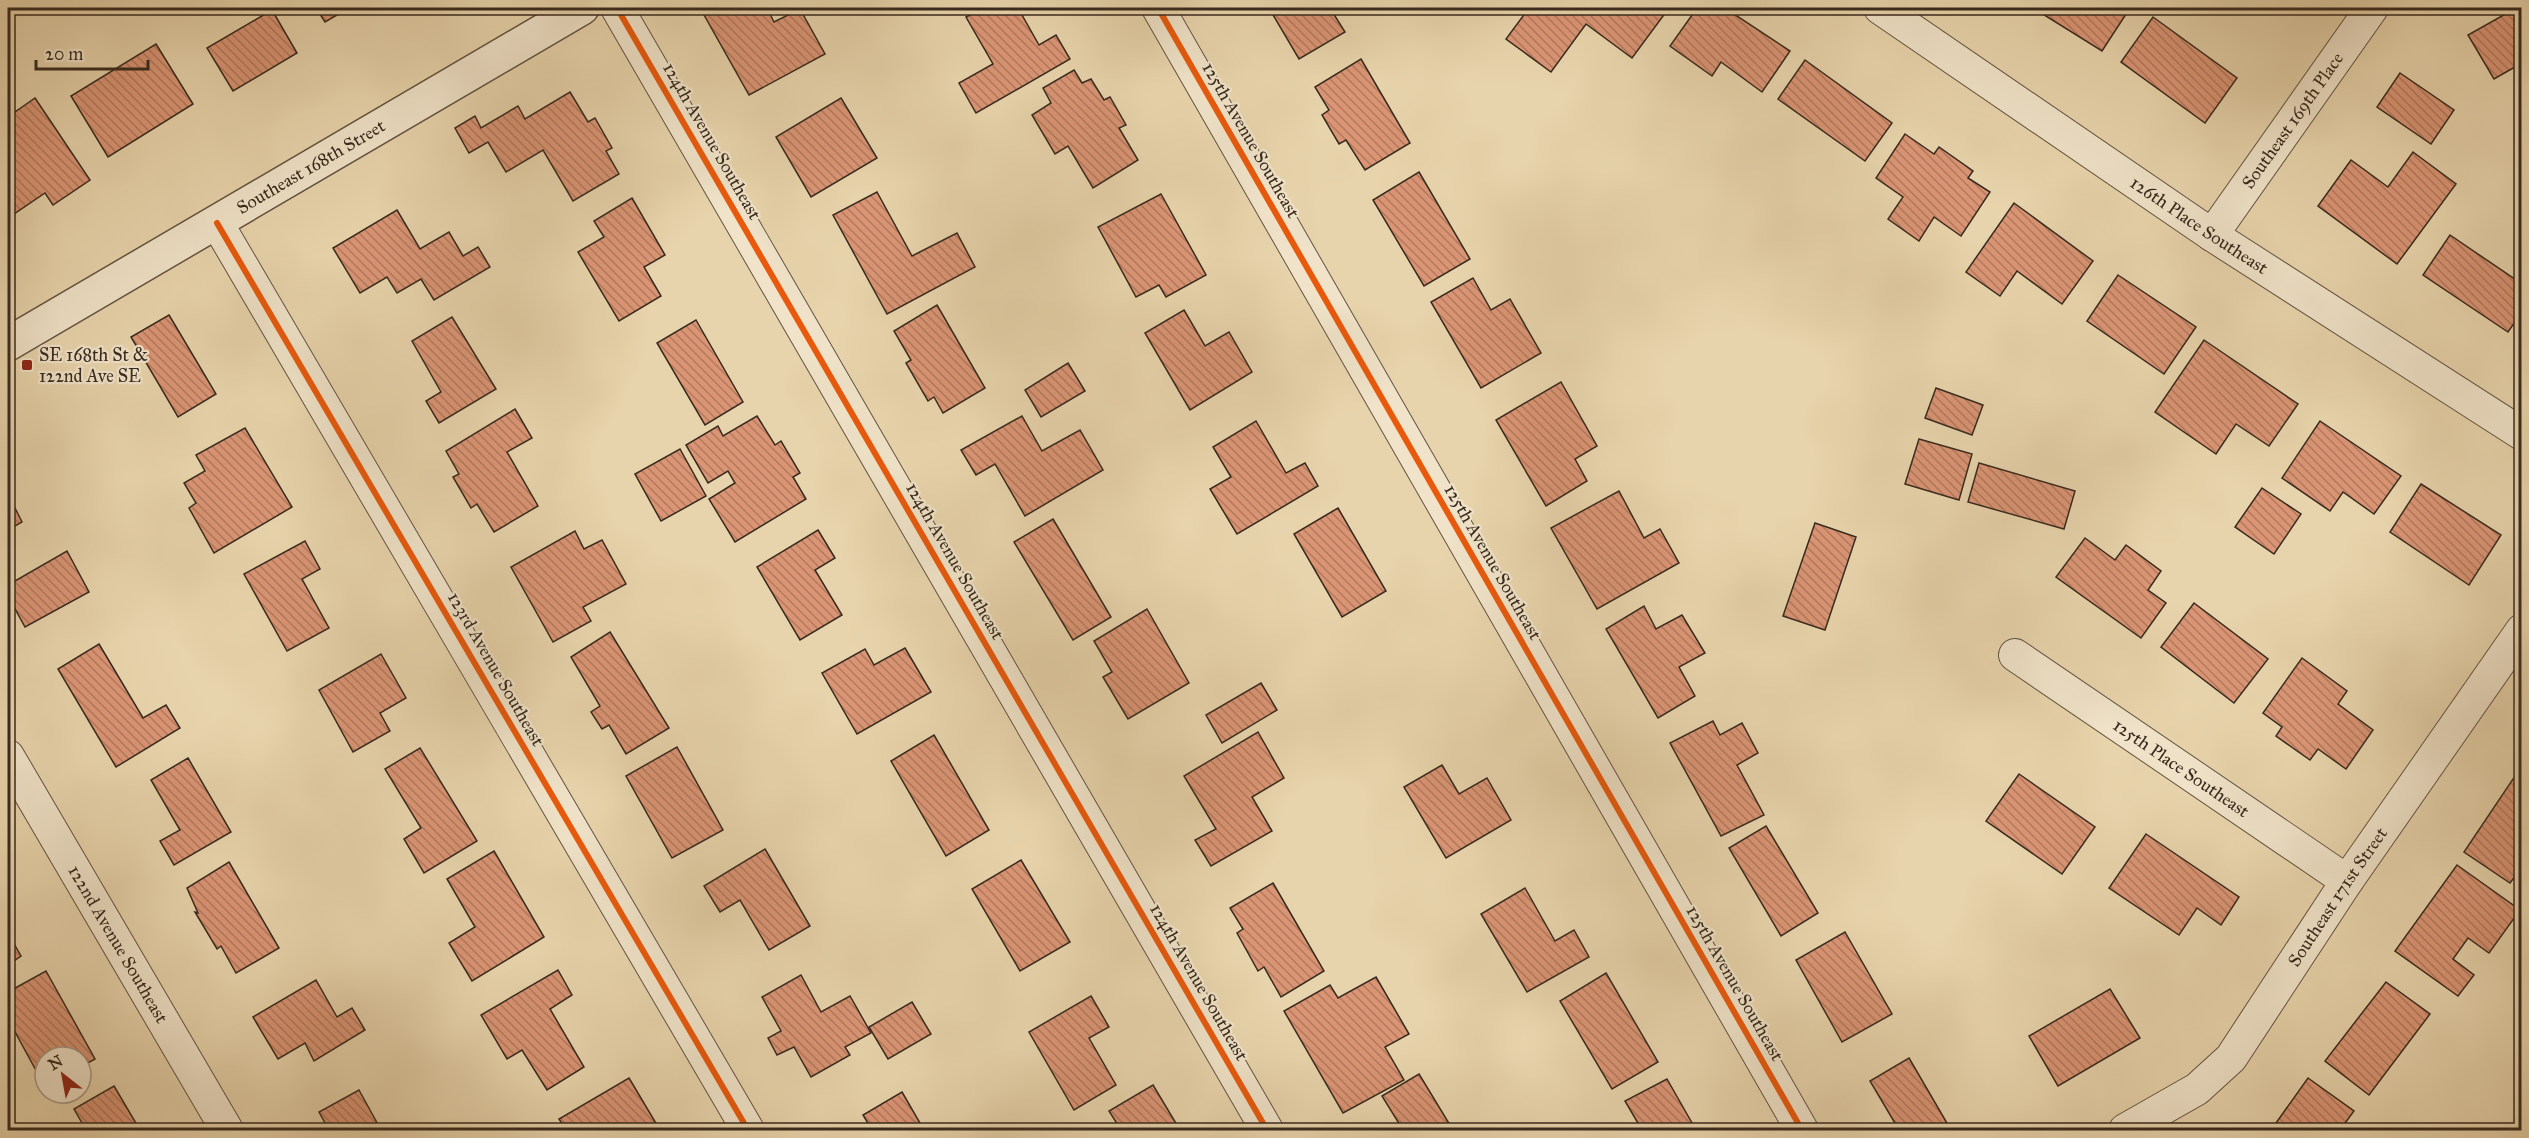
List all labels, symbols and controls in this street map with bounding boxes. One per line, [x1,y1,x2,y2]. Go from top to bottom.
scale bar [36,33,148,71]
text: 20 m [45,43,83,65]
street label: Southeast 169th Place [2237,48,2348,193]
street label: 125th Avenue Southeast [1197,58,1305,222]
street label: 124th Avenue Southeast [658,59,766,224]
street label: Southeast 168th Street [233,114,390,219]
street label: 126th Place Southeast [2126,171,2273,279]
place label: SE 168th St & 122nd Ave SE [39,344,148,387]
marker: SE 168th St & 122nd Ave SE [20,358,34,372]
street label: 124th Avenue Southeast [901,479,1009,644]
street label: 125th Avenue Southeast [1439,480,1547,644]
street label: 123rd Avenue Southeast [443,588,549,750]
street label: 125th Place Southeast [2109,714,2254,823]
street label: Southeast 171st Street [2283,823,2392,971]
street label: 122nd Avenue Southeast [63,861,173,1027]
street label: 124th Avenue Southeast [1145,900,1253,1065]
street label: 125th Avenue Southeast [1681,901,1789,1065]
north arrow [33,1045,93,1105]
text: N [45,1051,67,1074]

